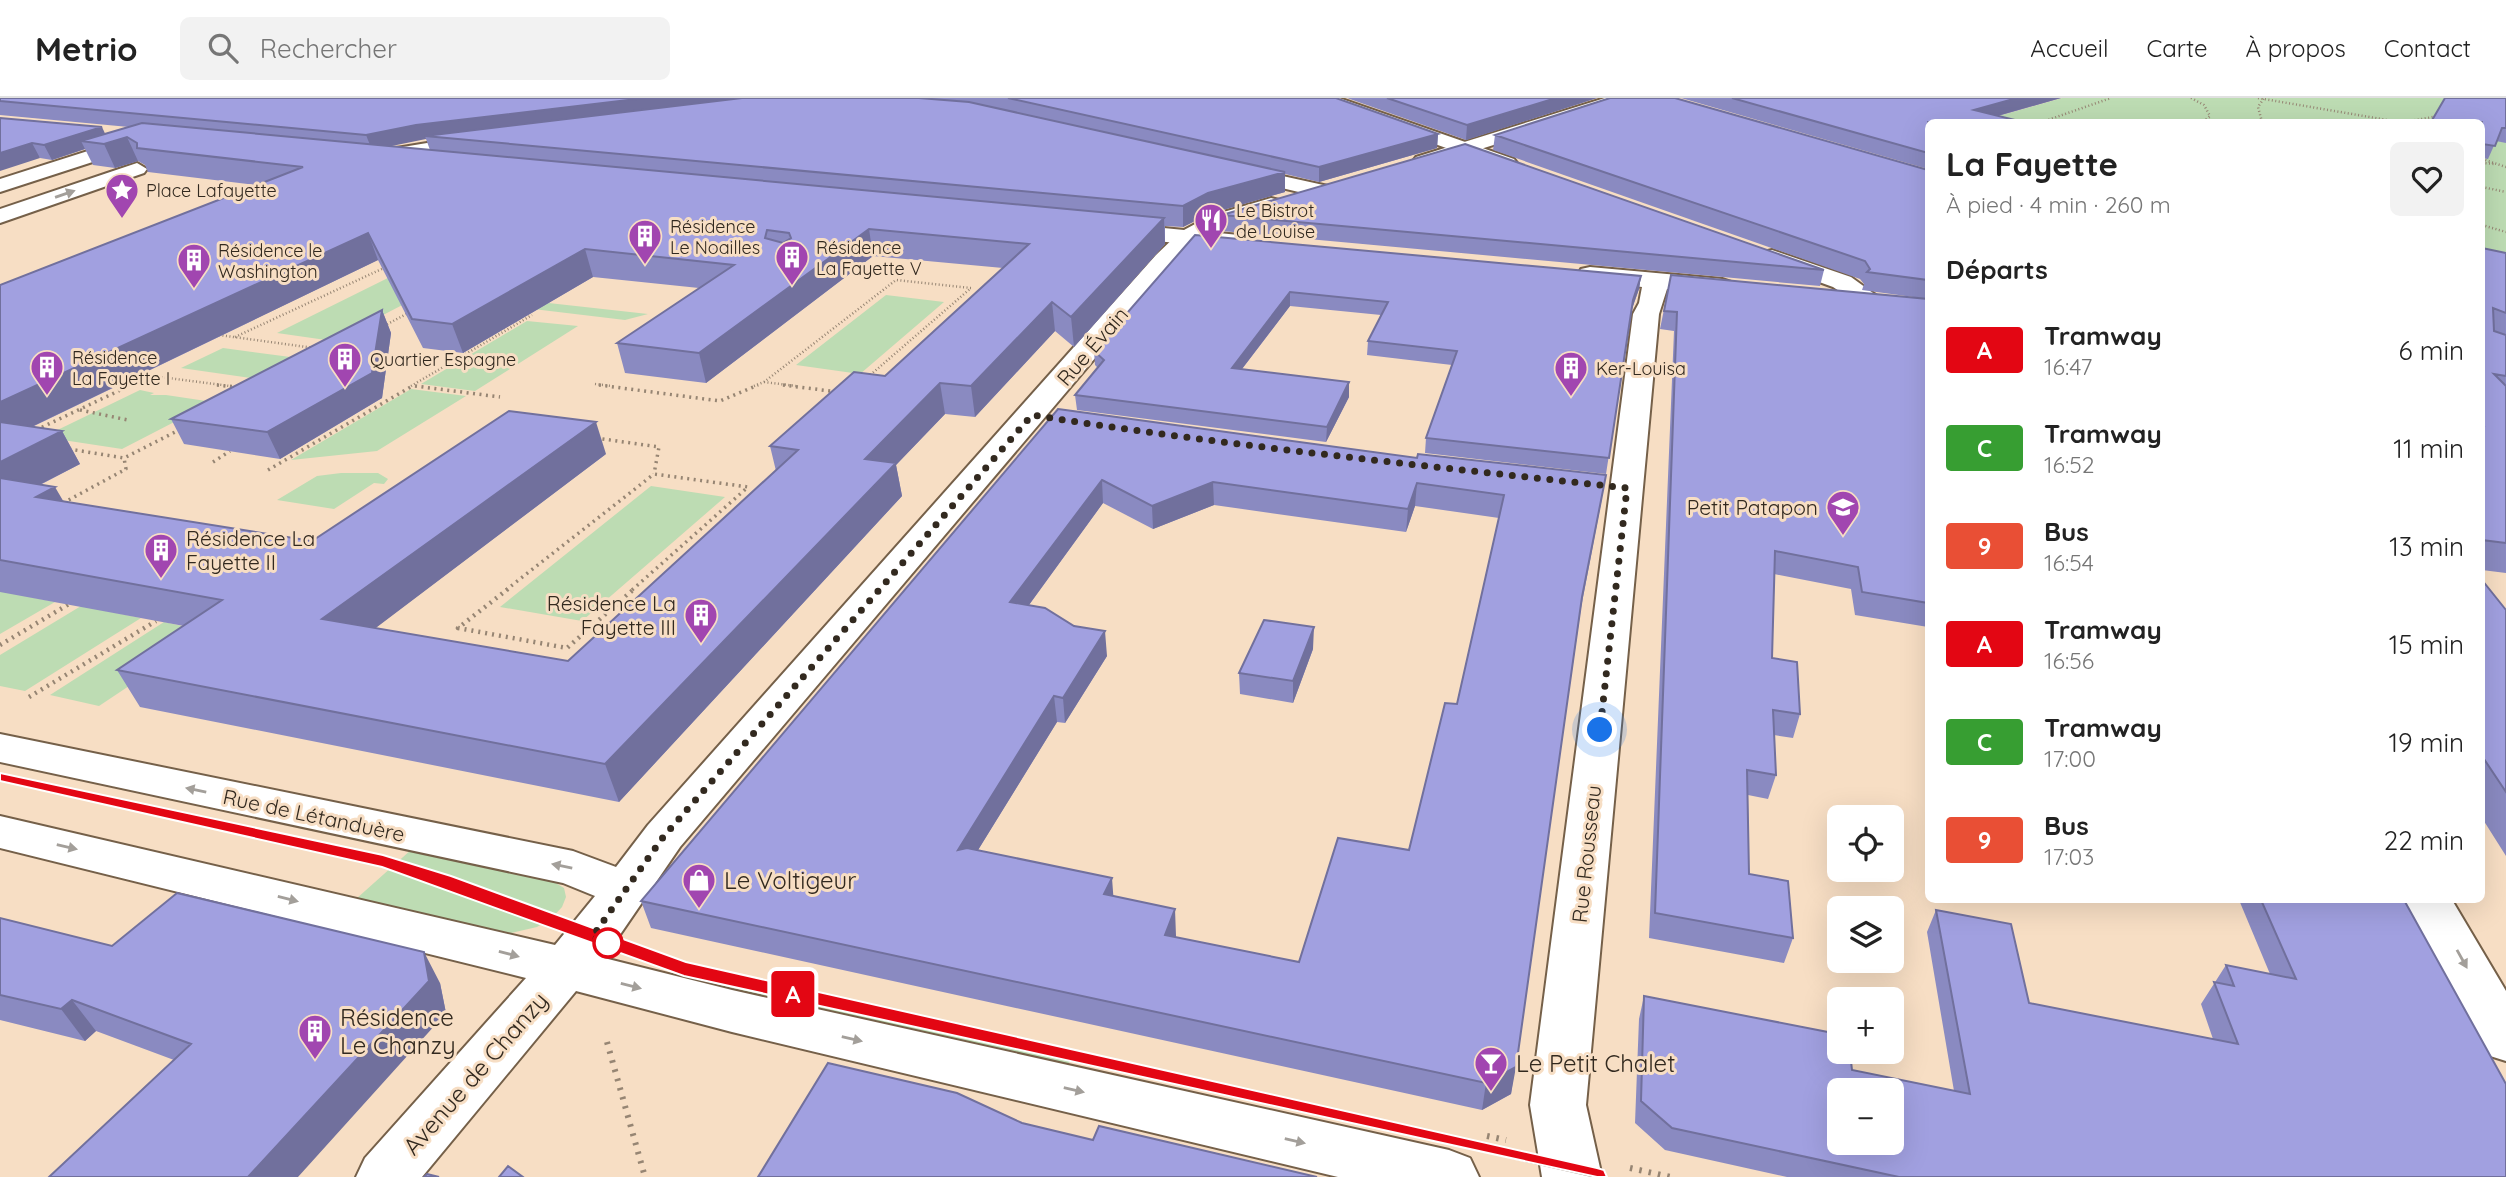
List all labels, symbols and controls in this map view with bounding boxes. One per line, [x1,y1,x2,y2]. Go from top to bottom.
search box [180,17,670,80]
text: Metrio [35,28,138,69]
icon: search [204,29,242,67]
text: Rechercher [260,32,397,65]
text: Accueil [2030,33,2109,63]
text: Carte [2147,33,2208,63]
text: À propos [2246,33,2346,63]
text: Contact [2384,33,2471,63]
button: heart [2390,142,2464,216]
text: La Fayette [1946,143,2118,184]
place icon: Place Lafayette [103,171,141,220]
place label: Place Lafayette [146,179,277,202]
one-way arrow [54,188,75,199]
text: À pied · 4 min · 260 m [1946,190,2171,219]
place label: Le Bistrot de Louise [1236,199,1315,243]
restaurant icon: Le Bistrot de Louise [1192,201,1230,250]
place label: Résidence Le Noailles [670,215,760,259]
building icon: Résidence Le Noailles [626,217,664,266]
place label: Résidence La Fayette V [816,236,922,280]
building icon: Résidence La Fayette V [773,238,811,287]
place label: Résidence le Washington [218,239,322,283]
building icon: Résidence le Washington [175,241,213,290]
text: Départs [1946,253,2048,286]
street label: Rue Évain [1051,301,1133,391]
text: Tramway [2044,319,2162,352]
text: 6 min [2399,334,2464,367]
text: A [1977,335,1992,365]
building icon: Quartier Espagne [326,340,364,389]
place label: Résidence La Fayette I [72,346,170,390]
building icon: Résidence La Fayette I [28,348,66,397]
place label: Quartier Espagne [370,348,516,371]
building icon: Ker-Louisa [1552,349,1590,398]
text: 16:47 [2044,352,2092,381]
place label: Ker-Louisa [1596,357,1686,380]
text: Tramway [2044,417,2162,450]
text: 11 min [2393,432,2464,465]
text: C [1977,433,1992,463]
text: 16:52 [2044,450,2094,479]
school or university icon: Petit Patapon [1824,488,1862,537]
place label: Petit Patapon [1687,494,1818,520]
text: Bus [2044,515,2089,548]
place label: Résidence La Fayette II [186,525,315,575]
text: 13 min [2389,530,2464,563]
building icon: Résidence La Fayette II [142,531,180,580]
text: 9 [1978,531,1991,561]
text: 16:54 [2044,548,2094,577]
place label: Résidence La Fayette III [547,590,676,640]
building icon: Résidence La Fayette III [682,596,720,645]
text: Tramway [2044,613,2162,646]
text: 15 min [2389,628,2464,661]
text: A [1977,629,1992,659]
text: 16:56 [2044,646,2094,675]
text: Tramway [2044,711,2162,744]
your location [1582,712,1617,747]
text: 19 min [2388,726,2464,759]
text: C [1977,727,1992,757]
text: 17:00 [2044,744,2096,773]
street label: Rue de Létanduère [221,783,407,847]
one-way arrow [185,784,207,795]
street label: Rue Rousseau [1566,784,1606,924]
map controls [1827,805,1904,1155]
button: locate [1827,805,1904,882]
text: Bus [2044,809,2089,842]
text: 22 min [2384,824,2464,857]
text: 9 [1978,825,1991,855]
one-way arrow [56,842,78,853]
text: 17:03 [2044,842,2094,871]
one-way arrow [551,861,573,872]
shop icon: Le Voltigeur [680,861,718,910]
place label: Le Voltigeur [724,865,856,895]
one-way arrow [277,894,299,905]
button: layers [1827,896,1904,973]
unlabelled marker [593,928,623,958]
one-way arrow [498,949,520,960]
one-way arrow [2456,949,2467,969]
line badge: A [770,971,816,1017]
text: A [785,979,801,1009]
one-way arrow [620,981,642,992]
street label: Avenue de Chanzy [396,985,554,1161]
button: + [1827,987,1904,1064]
place label: Résidence Le Chanzy [340,1002,456,1060]
building icon: Résidence Le Chanzy [296,1012,334,1061]
one-way arrow [841,1033,863,1044]
bar icon: Le Petit Chalet [1472,1044,1510,1093]
place label: Le Petit Chalet [1516,1048,1675,1078]
button: − [1827,1078,1904,1155]
one-way arrow [1063,1084,1085,1095]
one-way arrow [1284,1136,1306,1147]

